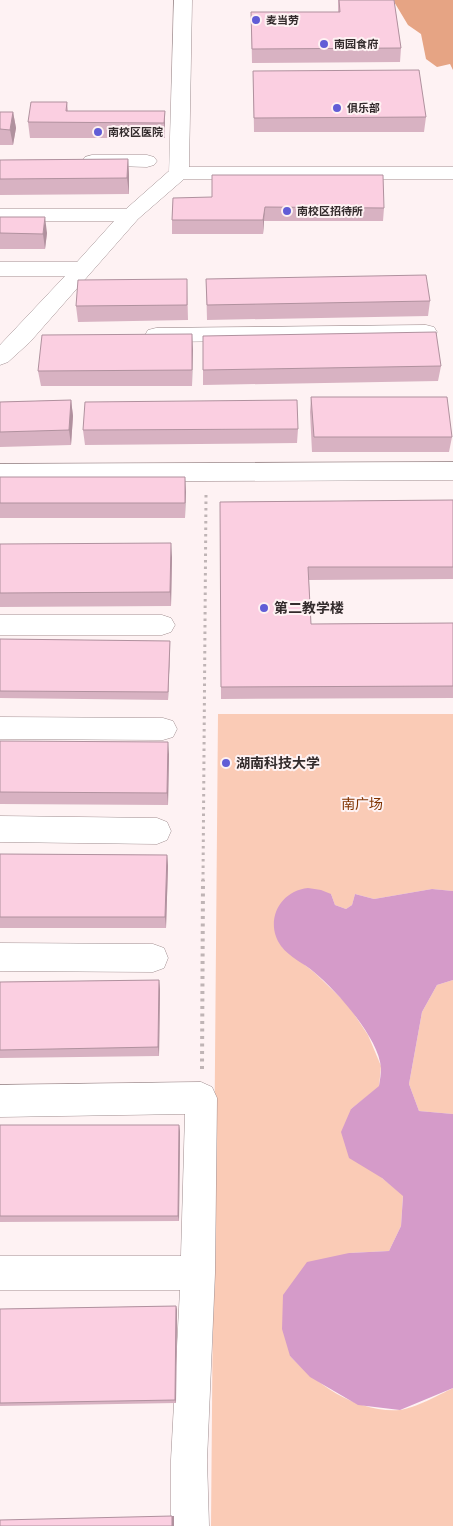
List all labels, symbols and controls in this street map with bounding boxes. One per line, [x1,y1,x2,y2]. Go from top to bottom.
place label: 麦当劳 [266,13,299,27]
marker: 麦当劳 [250,14,262,26]
place label: 南园食府 [334,37,378,51]
marker: 南园食府 [318,38,330,50]
place label: 俱乐部 [347,101,380,115]
marker: 俱乐部 [331,102,343,114]
place label: 南校区医院 [108,125,163,139]
marker: 南校区医院 [92,126,104,138]
place label: 南校区招待所 [297,204,363,218]
marker: 南校区招待所 [281,205,293,217]
place label: 第二教学楼 [274,599,344,617]
marker: 第二教学楼 [258,602,270,614]
place label: 湖南科技大学 [236,754,320,772]
marker: 湖南科技大学 [220,757,232,769]
park label: 南广场 [341,795,383,813]

